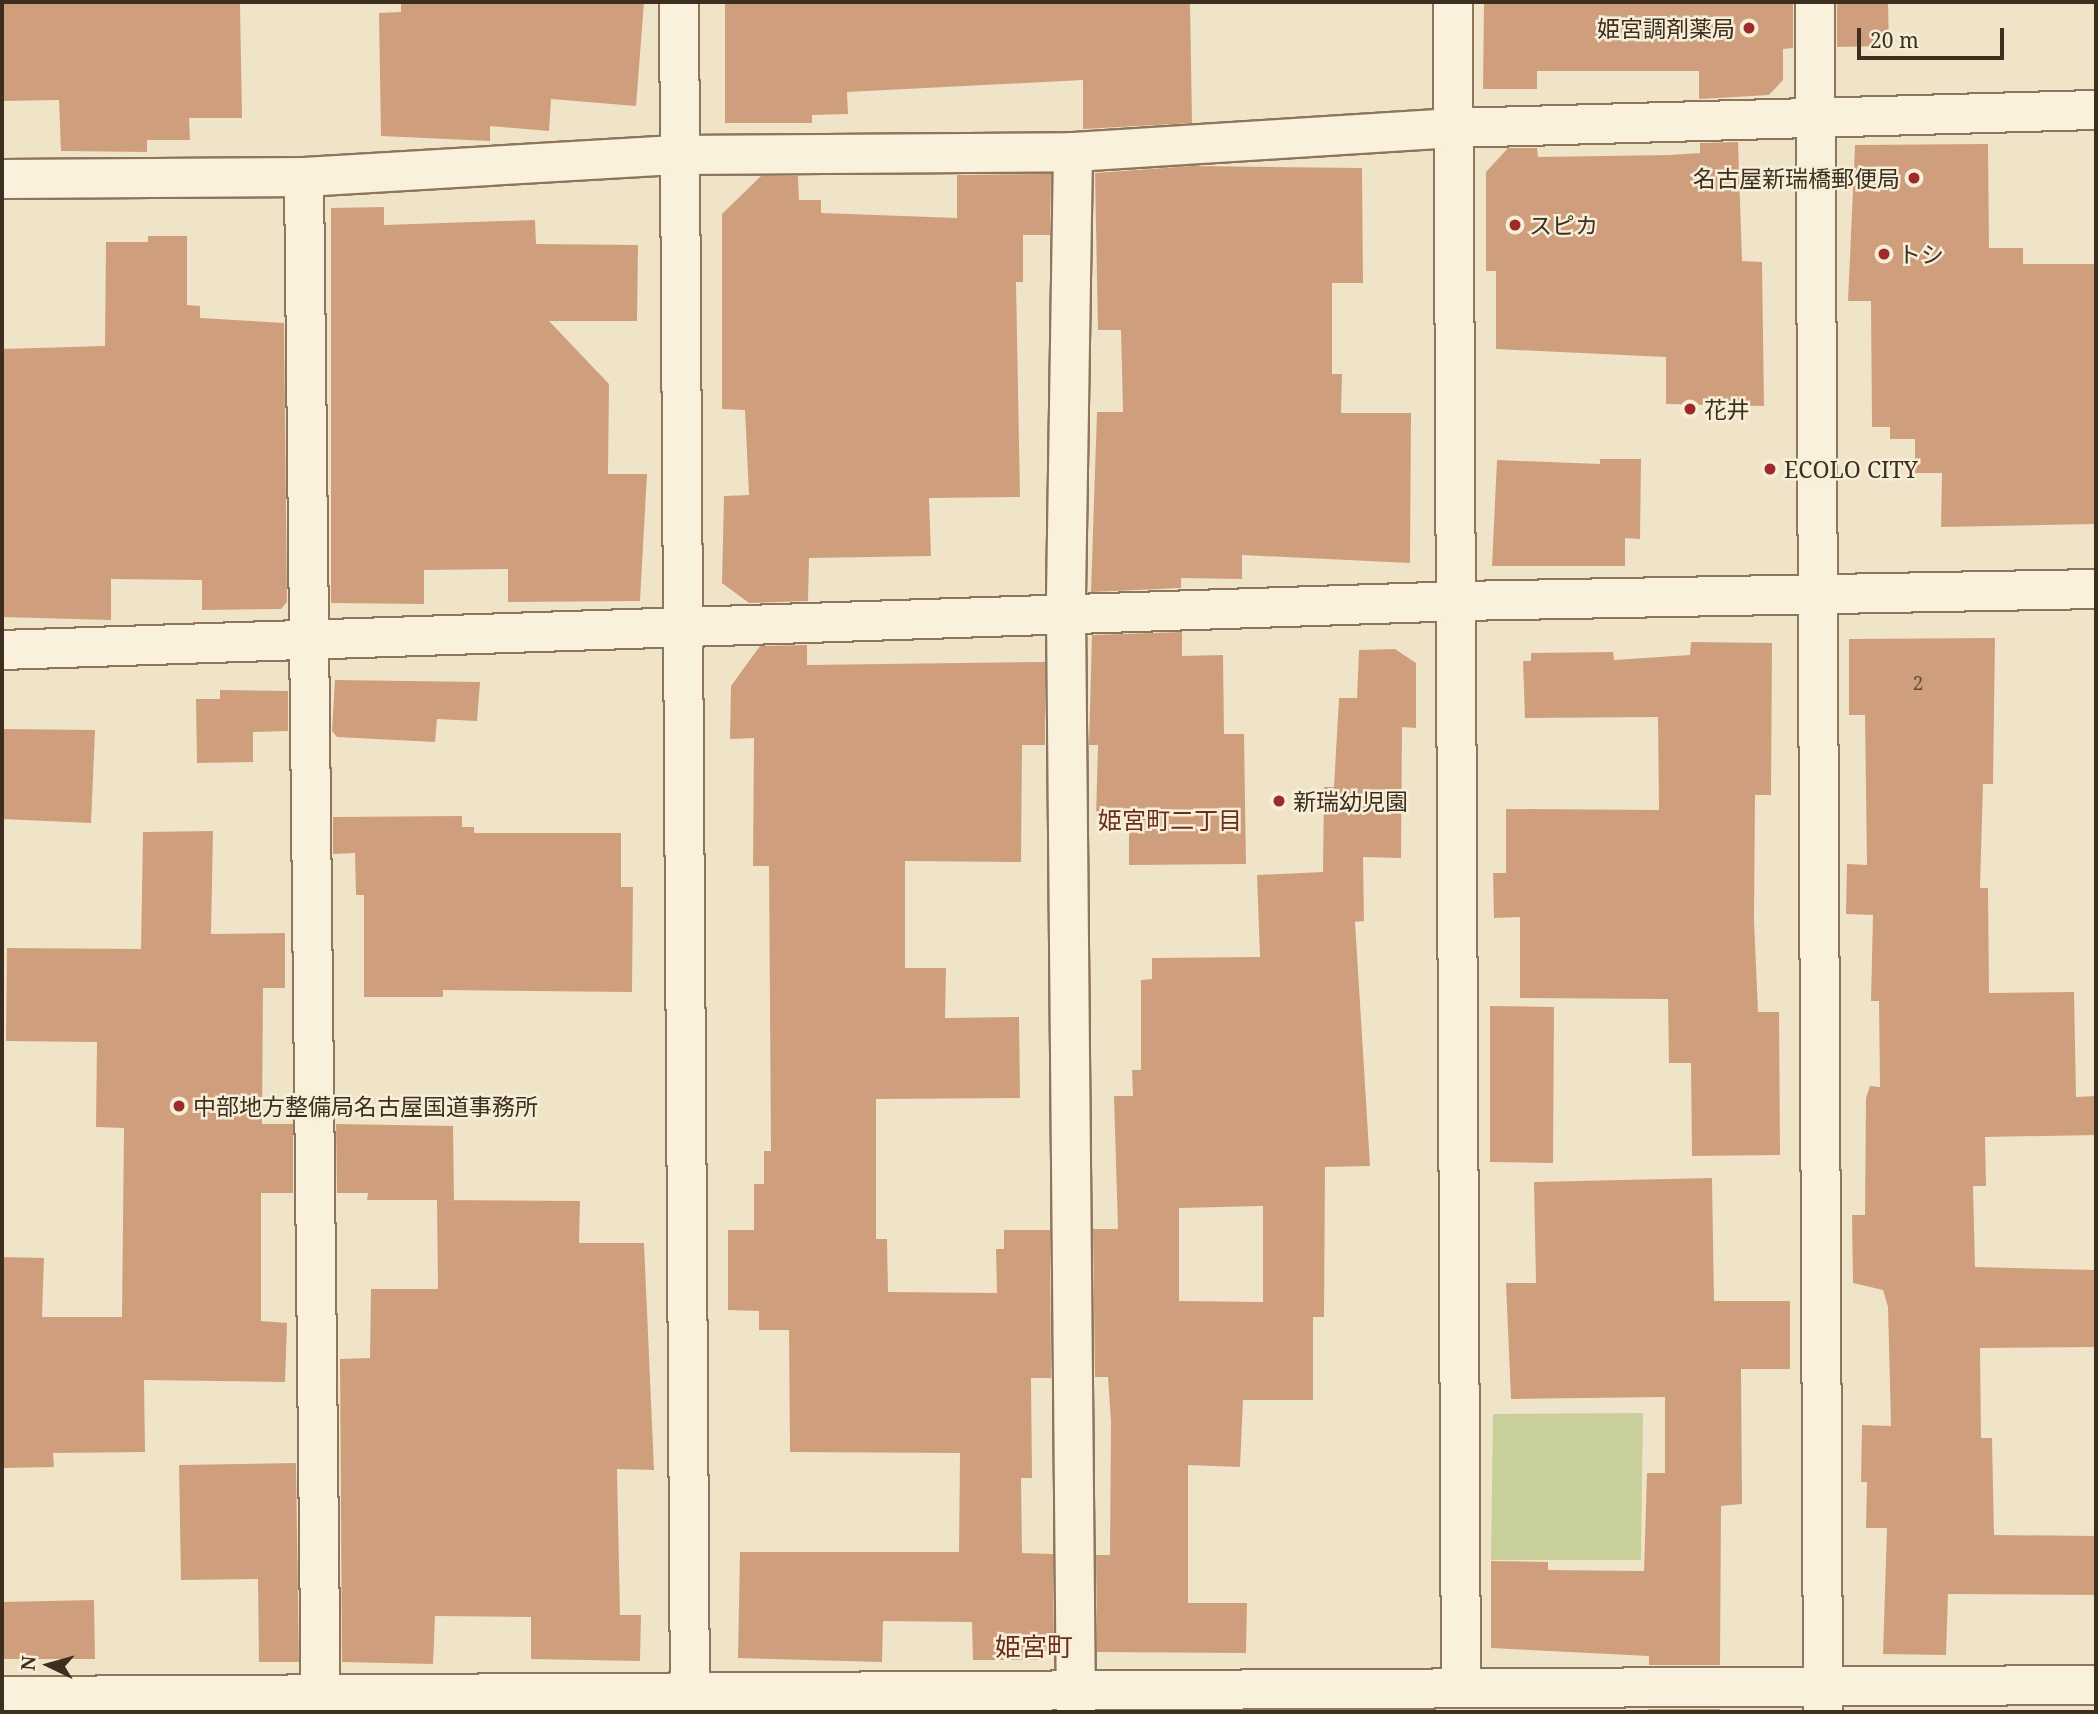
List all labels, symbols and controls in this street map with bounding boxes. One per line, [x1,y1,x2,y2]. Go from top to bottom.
place label: 姫宮調剤薬局 [1597,14,1735,42]
scale bar [1860,14,2007,58]
marker: 姫宮調剤薬局 [1741,20,1757,36]
text: 20 m [1870,26,1919,54]
place label: 名古屋新瑞橋郵便局 [1693,164,1900,192]
marker: 名古屋新瑞橋郵便局 [1906,170,1922,186]
place label: スピカ [1529,211,1598,239]
marker: スピカ [1507,217,1523,233]
place label: トシ [1898,240,1944,268]
marker: トシ [1876,246,1892,262]
place label: 花井 [1704,395,1750,423]
marker: 花井 [1682,401,1698,417]
place label: ECOLO CITY [1784,455,1918,483]
marker: ECOLO CITY [1762,461,1778,477]
house number: 2 [1913,673,1923,695]
place label: 新瑞幼児園 [1293,787,1408,815]
marker: 新瑞幼児園 [1271,793,1287,809]
district label: 姫宮町二丁目 [1098,806,1242,834]
place label: 中部地方整備局名古屋国道事務所 [193,1092,538,1120]
marker: 中部地方整備局名古屋国道事務所 [171,1098,187,1114]
north arrow [14,1630,84,1700]
district label: 姫宮町 [995,1631,1073,1663]
text: N [14,1655,42,1672]

